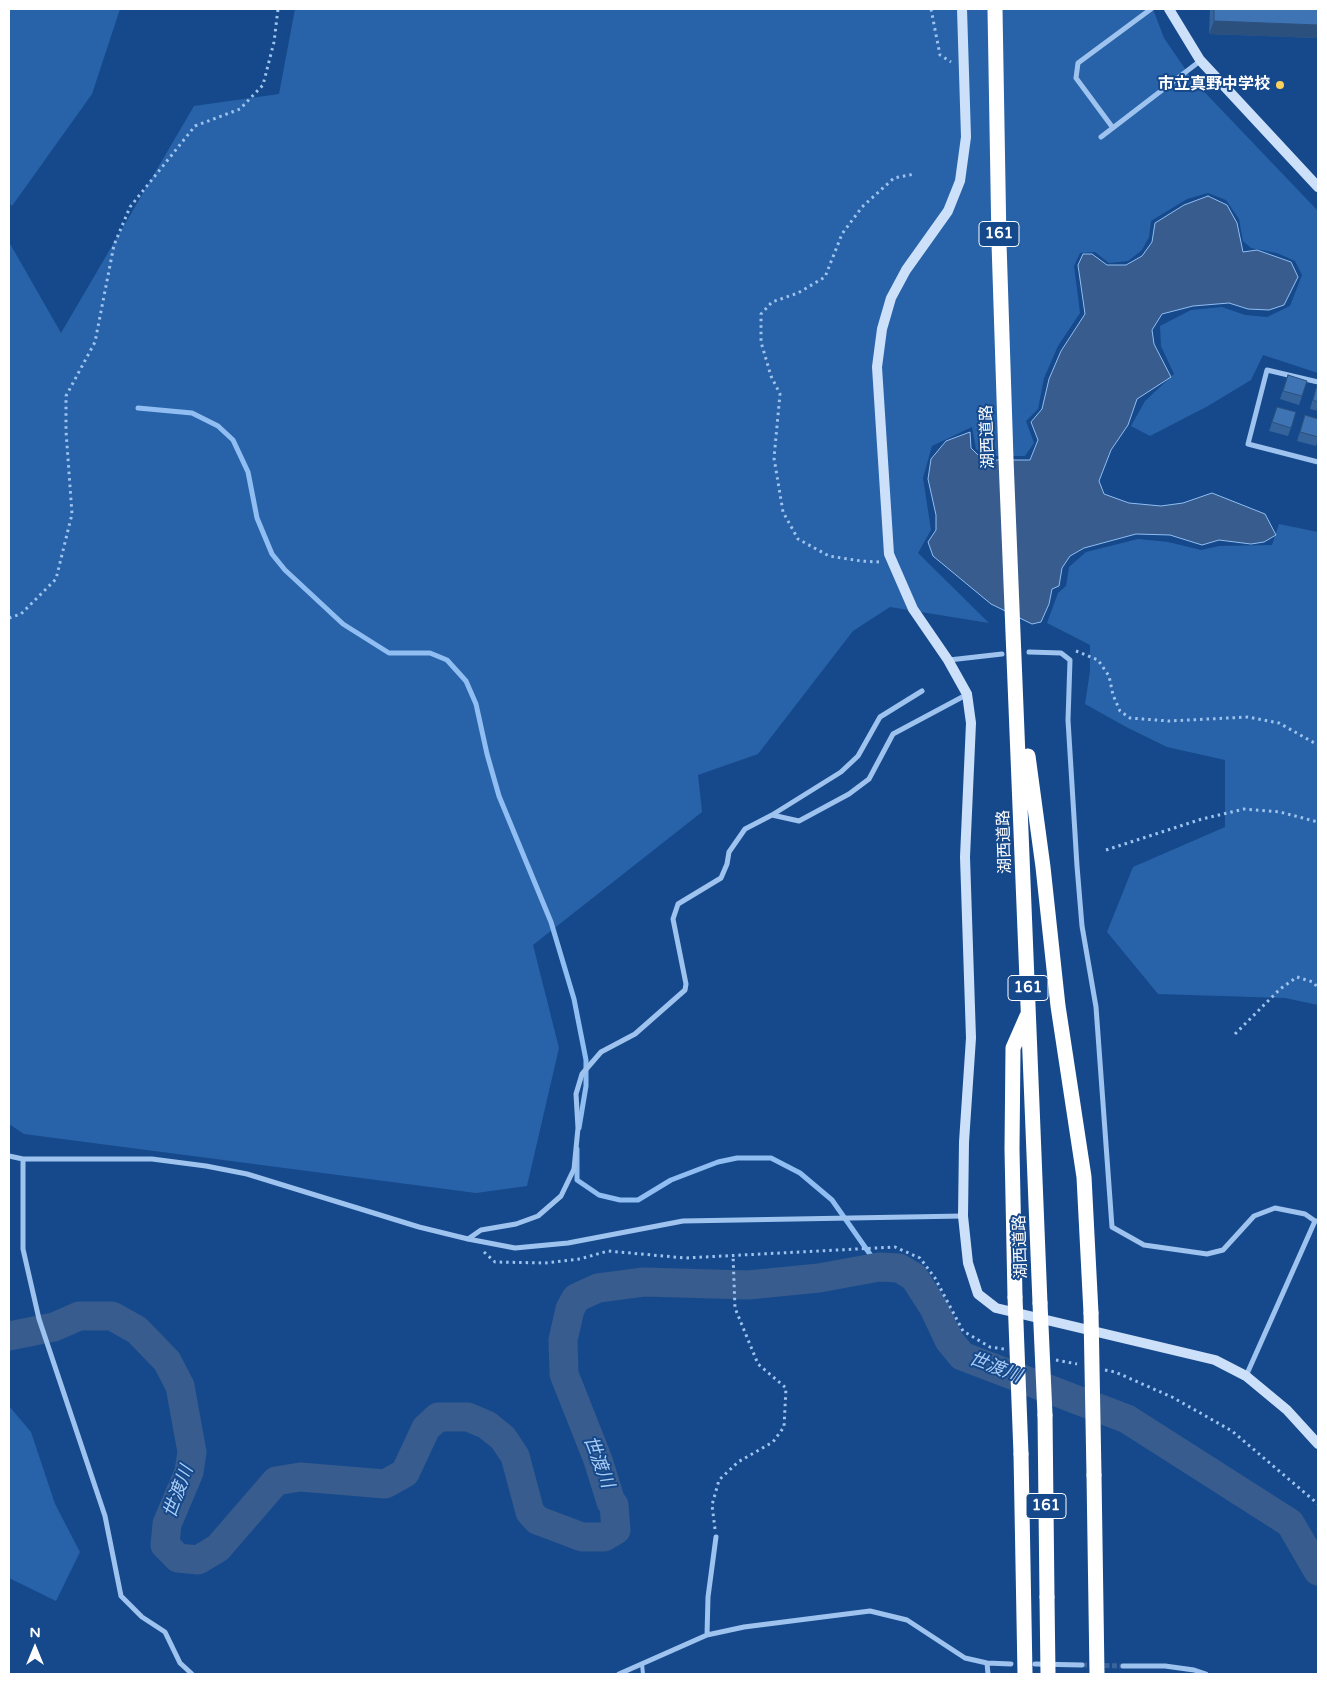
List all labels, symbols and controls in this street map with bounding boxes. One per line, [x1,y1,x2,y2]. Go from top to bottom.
place label: 市立真野中学校 [1158,75,1270,95]
marker: 市立真野中学校 [1274,79,1286,91]
road number: 161 [979,222,1019,246]
street label: 湖西道路 [977,405,999,469]
street label: 湖西道路 [994,810,1016,874]
road number: 161 [1008,976,1048,1000]
street label: 湖西道路 [1010,1215,1032,1279]
water label: 世渡川 [966,1348,1024,1388]
water label: 世渡川 [578,1433,618,1491]
water label: 世渡川 [160,1463,198,1521]
road number: 161 [1026,1494,1066,1518]
north arrow [10,1623,60,1673]
text: N [29,1624,41,1641]

